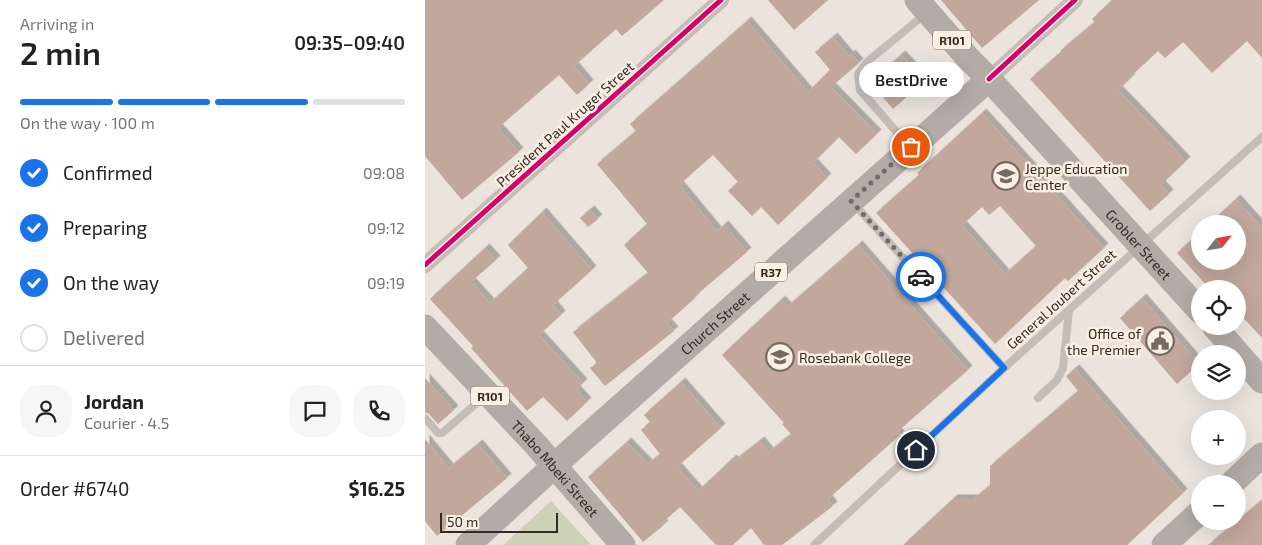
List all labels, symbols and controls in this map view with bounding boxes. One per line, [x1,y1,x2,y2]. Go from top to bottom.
text: Arriving in [20,14,94,33]
road number: R101 [933,30,971,50]
text: 09:35–09:40 [294,31,405,54]
text: 2 min [20,33,101,71]
street label: President Paul Kruger Street [493,58,637,190]
callout: BestDrive [859,62,963,97]
text: BestDrive [875,70,948,89]
text: On the way · 100 m [20,113,155,132]
pin [890,126,932,168]
icon: bag [897,133,925,161]
icon: check [20,159,48,187]
place label: Jeppe Education Center [1025,160,1127,193]
text: Confirmed [63,161,153,184]
school or university icon: Jeppe Education Center [991,161,1021,191]
text: 09:08 [363,163,405,182]
street label: Grobler Street [1103,205,1175,283]
icon: check [20,214,48,242]
north arrow [1191,215,1246,270]
map controls [1191,215,1246,530]
text: Preparing [63,216,147,239]
text: 09:12 [367,218,405,237]
street label: General Joubert Street [1003,245,1119,353]
courier [896,252,946,302]
road number: R37 [755,262,787,282]
icon: car [907,263,935,291]
icon: check [20,269,48,297]
text: On the way [63,271,159,294]
text: 09:19 [367,273,405,292]
button: locate [1191,280,1246,335]
street label: Church Street [677,288,753,358]
place label: Office of the Premier [1067,325,1142,358]
text: Delivered [63,326,145,349]
public building icon: Office of the Premier [1145,326,1175,356]
school or university icon: Rosebank College [765,342,795,372]
button: layers [1191,345,1246,400]
place label: Rosebank College [799,349,911,366]
button: person [20,385,72,437]
button: chat [289,385,341,437]
button: phone [353,385,405,437]
road number: R101 [471,386,509,406]
text: Jordan [84,390,144,413]
button: + [1191,410,1246,465]
text: Courier · 4.5 [84,413,169,432]
street label: Thabo Mbeki Street [508,416,603,520]
pin [895,429,937,471]
icon: home [902,436,930,464]
button: − [1191,475,1246,530]
text: Order #6740 [20,477,129,500]
text: $16.25 [348,477,405,500]
scale bar [440,510,557,533]
text: 50 m [447,513,478,530]

